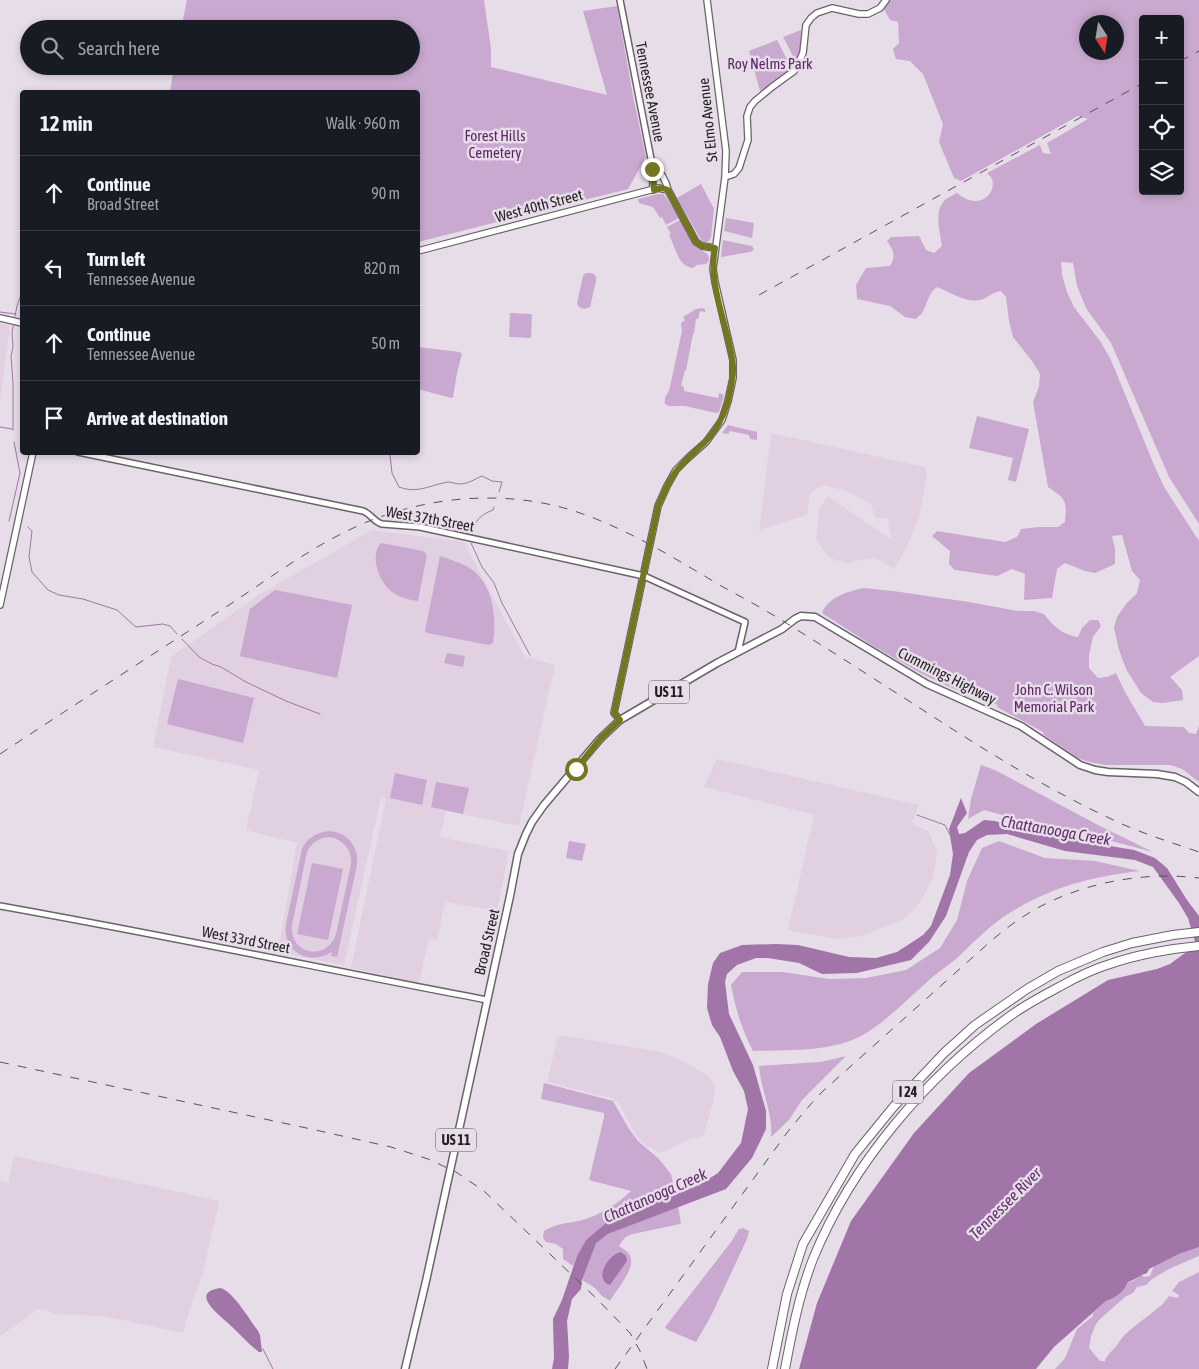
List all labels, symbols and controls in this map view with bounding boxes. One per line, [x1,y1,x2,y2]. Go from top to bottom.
north arrow [1079,15,1124,60]
map controls [1139,15,1184,195]
button: + [1139,15,1184,60]
search box [20,20,420,75]
icon: search [38,34,66,62]
text: Search here [78,37,160,59]
street label: Tennessee Avenue [632,40,669,144]
park label: Roy Nelms Park [727,55,813,72]
button: − [1139,60,1184,105]
street label: St Elmo Avenue [695,77,720,163]
button: locate [1139,105,1184,150]
text: 12 min [40,111,93,135]
text: Walk · 960 m [326,114,400,132]
park label: Forest Hills Cemetery [464,127,526,161]
button: layers [1139,150,1184,195]
route end [641,158,664,181]
text: Continue [87,173,151,195]
icon: ahead [40,179,68,207]
text: 90 m [371,184,400,202]
street label: West 40th Street [493,186,584,225]
text: Broad Street [87,195,159,213]
text: Turn left [87,248,145,270]
icon: left [40,254,68,282]
text: 820 m [364,259,400,277]
text: Tennessee Avenue [87,270,195,288]
text: Continue [87,323,151,345]
icon: ahead [40,329,68,357]
text: 50 m [371,334,400,352]
text: Tennessee Avenue [87,345,195,363]
icon: arrive [40,404,68,432]
text: Arrive at destination [87,407,228,429]
street label: West 37th Street [385,502,476,535]
street label: Cummings Highway [895,643,999,708]
road number: US 11 [649,680,689,704]
park label: John C. Wilson Memorial Park [1014,681,1095,715]
route start [565,758,588,781]
water label: Chattanooga Creek [999,811,1113,850]
street label: Broad Street [471,907,502,977]
street label: West 33rd Street [201,923,292,956]
road number: I 24 [893,1080,923,1104]
road number: US 11 [436,1128,476,1152]
water label: Tennessee River [965,1163,1045,1243]
water label: Chattanooga Creek [601,1164,711,1227]

